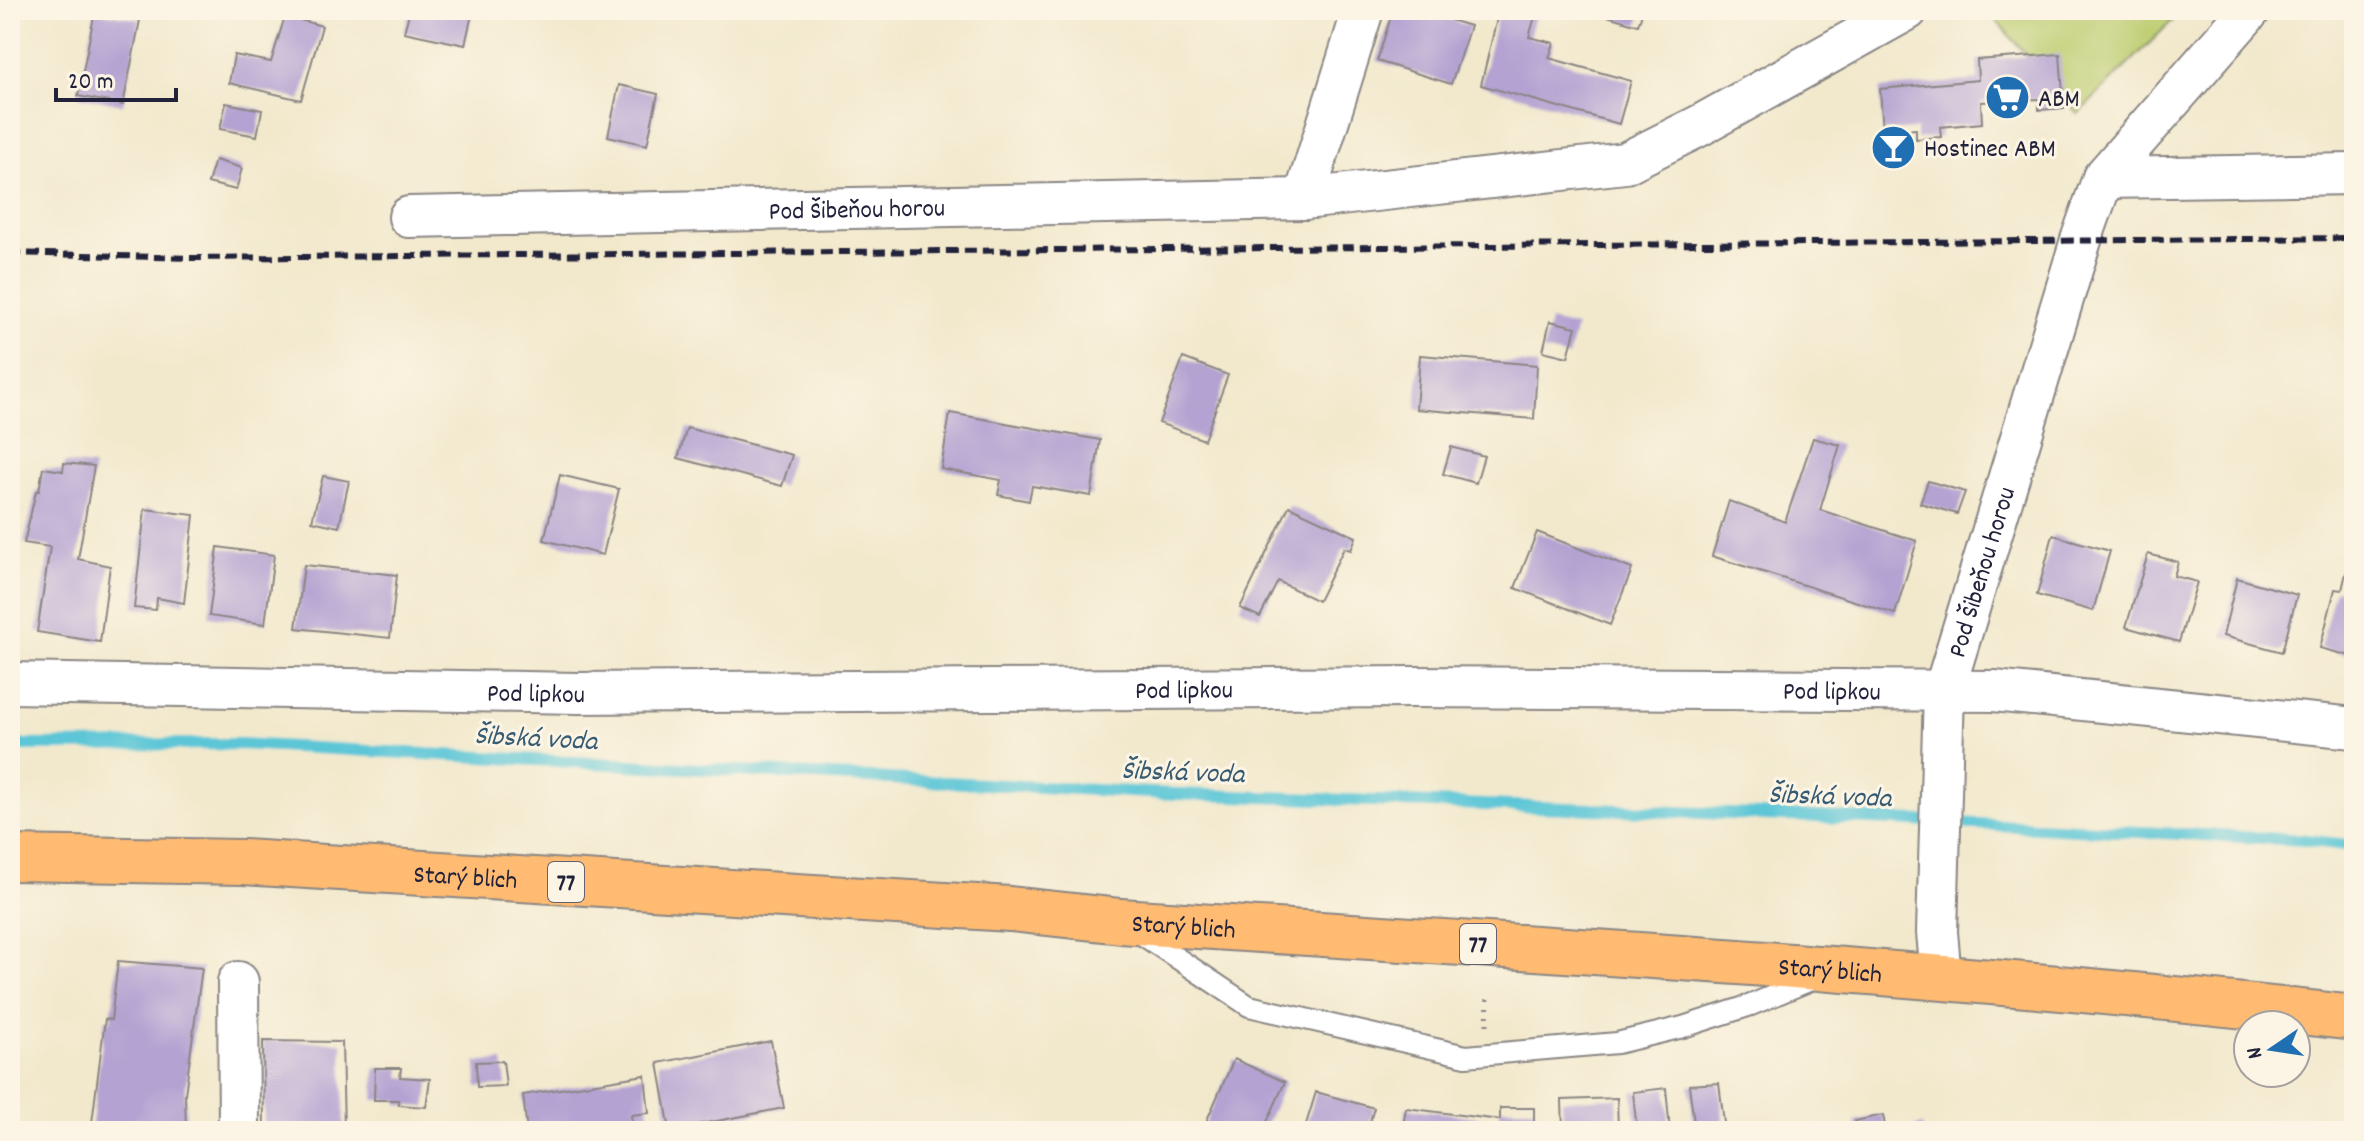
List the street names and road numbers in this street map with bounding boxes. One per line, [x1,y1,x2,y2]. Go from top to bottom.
street label: Pod Šibeňou horou [768,191,946,232]
street label: Pod Šibeňou horou [1940,483,2027,662]
street label: Pod lipkou [1135,673,1233,711]
street label: Pod lipkou [1783,675,1881,712]
street label: Pod lipkou [487,676,585,715]
street label: Starý blich [412,857,518,901]
road number: 77 [548,862,584,902]
street label: Starý blich [1130,907,1237,950]
road number: 77 [1460,924,1496,964]
street label: Starý blich [1777,950,1883,995]

